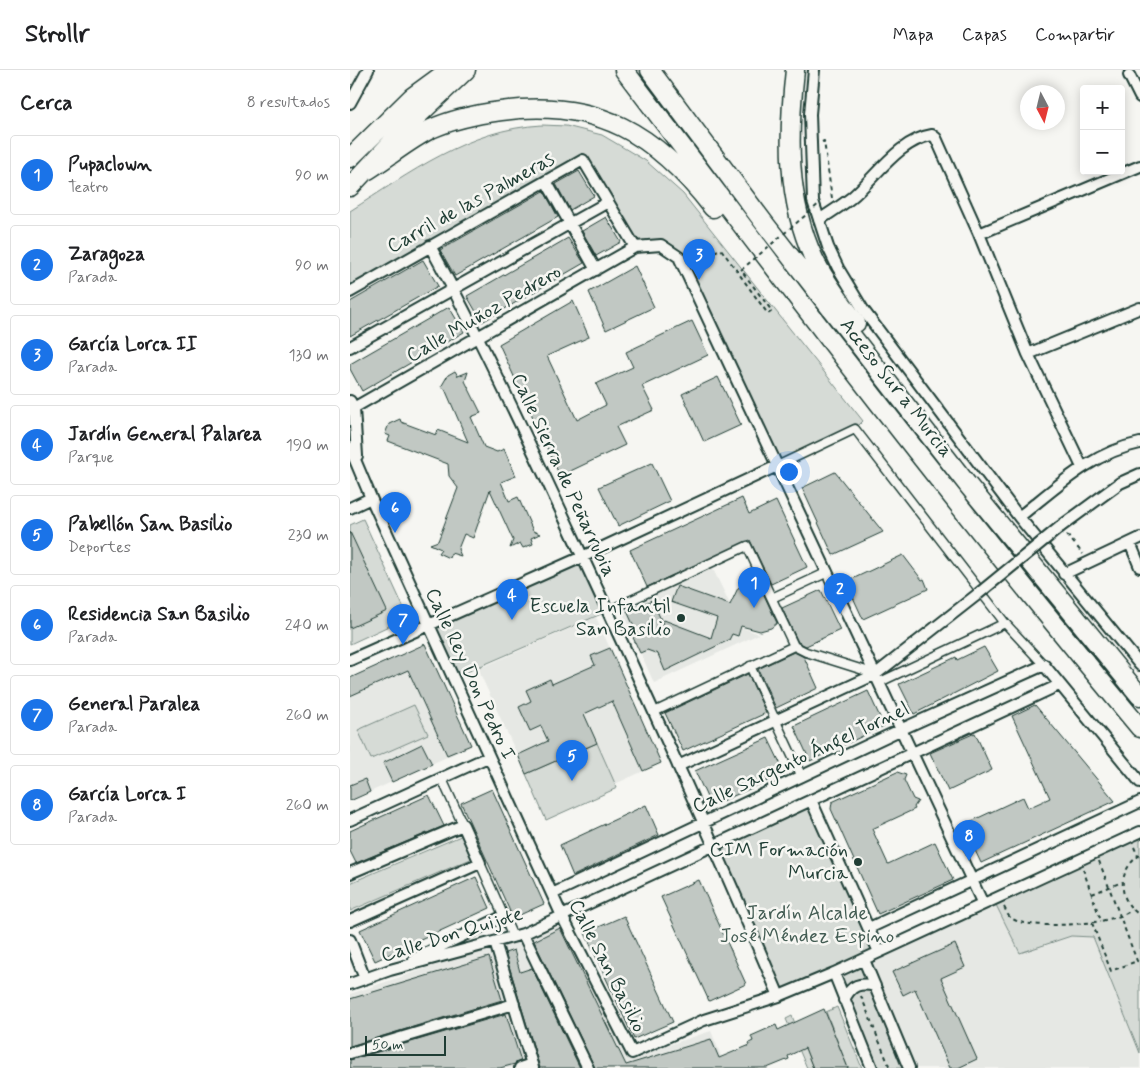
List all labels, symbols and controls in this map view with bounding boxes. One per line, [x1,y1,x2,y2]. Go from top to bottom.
text: Strollr [25,19,89,50]
text: Mapa [893,23,934,47]
text: Capas [962,23,1007,47]
text: Compartir [1035,23,1115,47]
north arrow [1020,85,1065,130]
map controls [1080,85,1125,175]
button: + [1080,85,1125,130]
text: Cerca [20,89,73,117]
text: 8 resultados [247,92,330,113]
button: − [1080,130,1125,175]
street label: Carril de las Palmeras [382,146,560,260]
text: Pupaclown [68,152,152,177]
text: 1 [33,165,41,186]
text: 90 m [295,165,329,186]
text: Teatro [68,177,108,198]
pin: 3 [683,239,715,280]
text: Zaragoza [68,242,145,267]
text: 2 [33,255,41,276]
text: 90 m [295,255,329,276]
street label: Calle Muñoz Pedrero [402,259,566,369]
text: Parada [68,267,117,288]
street label: Acceso Sur a Murcia [833,313,959,463]
text: García Lorca II [68,332,197,357]
text: 3 [33,345,41,366]
text: 130 m [288,345,329,366]
text: Parada [68,357,117,378]
street label: Calle Sierra de Peñarrubia [504,369,622,581]
text: Jardín General Palarea [68,422,262,447]
text: 4 [32,435,42,456]
text: 190 m [286,435,329,456]
text: Parque [68,447,114,468]
your location [776,459,802,485]
pin: 6 [379,492,411,533]
text: Pabellón San Basilio [68,512,232,537]
text: 5 [32,525,42,546]
text: 230 m [288,525,329,546]
text: Deportes [68,537,131,558]
pin: 1 [738,567,770,608]
pin: 2 [824,573,856,614]
pin: 4 [496,579,528,620]
street label: Calle Rey Don Pedro I [418,584,522,764]
place label: Escuela Infantil San Basilio [530,593,671,643]
text: Residencia San Basilio [68,602,250,627]
pin: 7 [387,604,419,645]
marker: Escuela Infantil San Basilio [675,612,687,624]
text: 6 [33,615,41,636]
text: 240 m [285,615,329,636]
text: Parada [68,627,117,648]
text: General Paralea [68,692,200,717]
street label: Calle Sargento Ángel Tornel [688,696,915,822]
text: 7 [32,705,42,726]
text: 260 m [286,705,329,726]
text: Parada [68,717,117,738]
pin: 5 [556,740,588,781]
text: García Lorca I [68,782,186,807]
text: 8 [32,795,42,816]
text: 260 m [286,795,329,816]
text: Parada [68,807,117,828]
pin: 8 [953,820,985,861]
place label: CIM Formación Murcia [710,837,849,887]
marker: CIM Formación Murcia [852,856,864,868]
street label: Calle San Basilio [562,895,652,1037]
park label: Jardín Alcalde José Méndez Espino [720,900,894,950]
street label: Calle Don Quijote [378,901,526,969]
scale bar [365,1033,446,1056]
text: 50 m [372,1036,403,1054]

